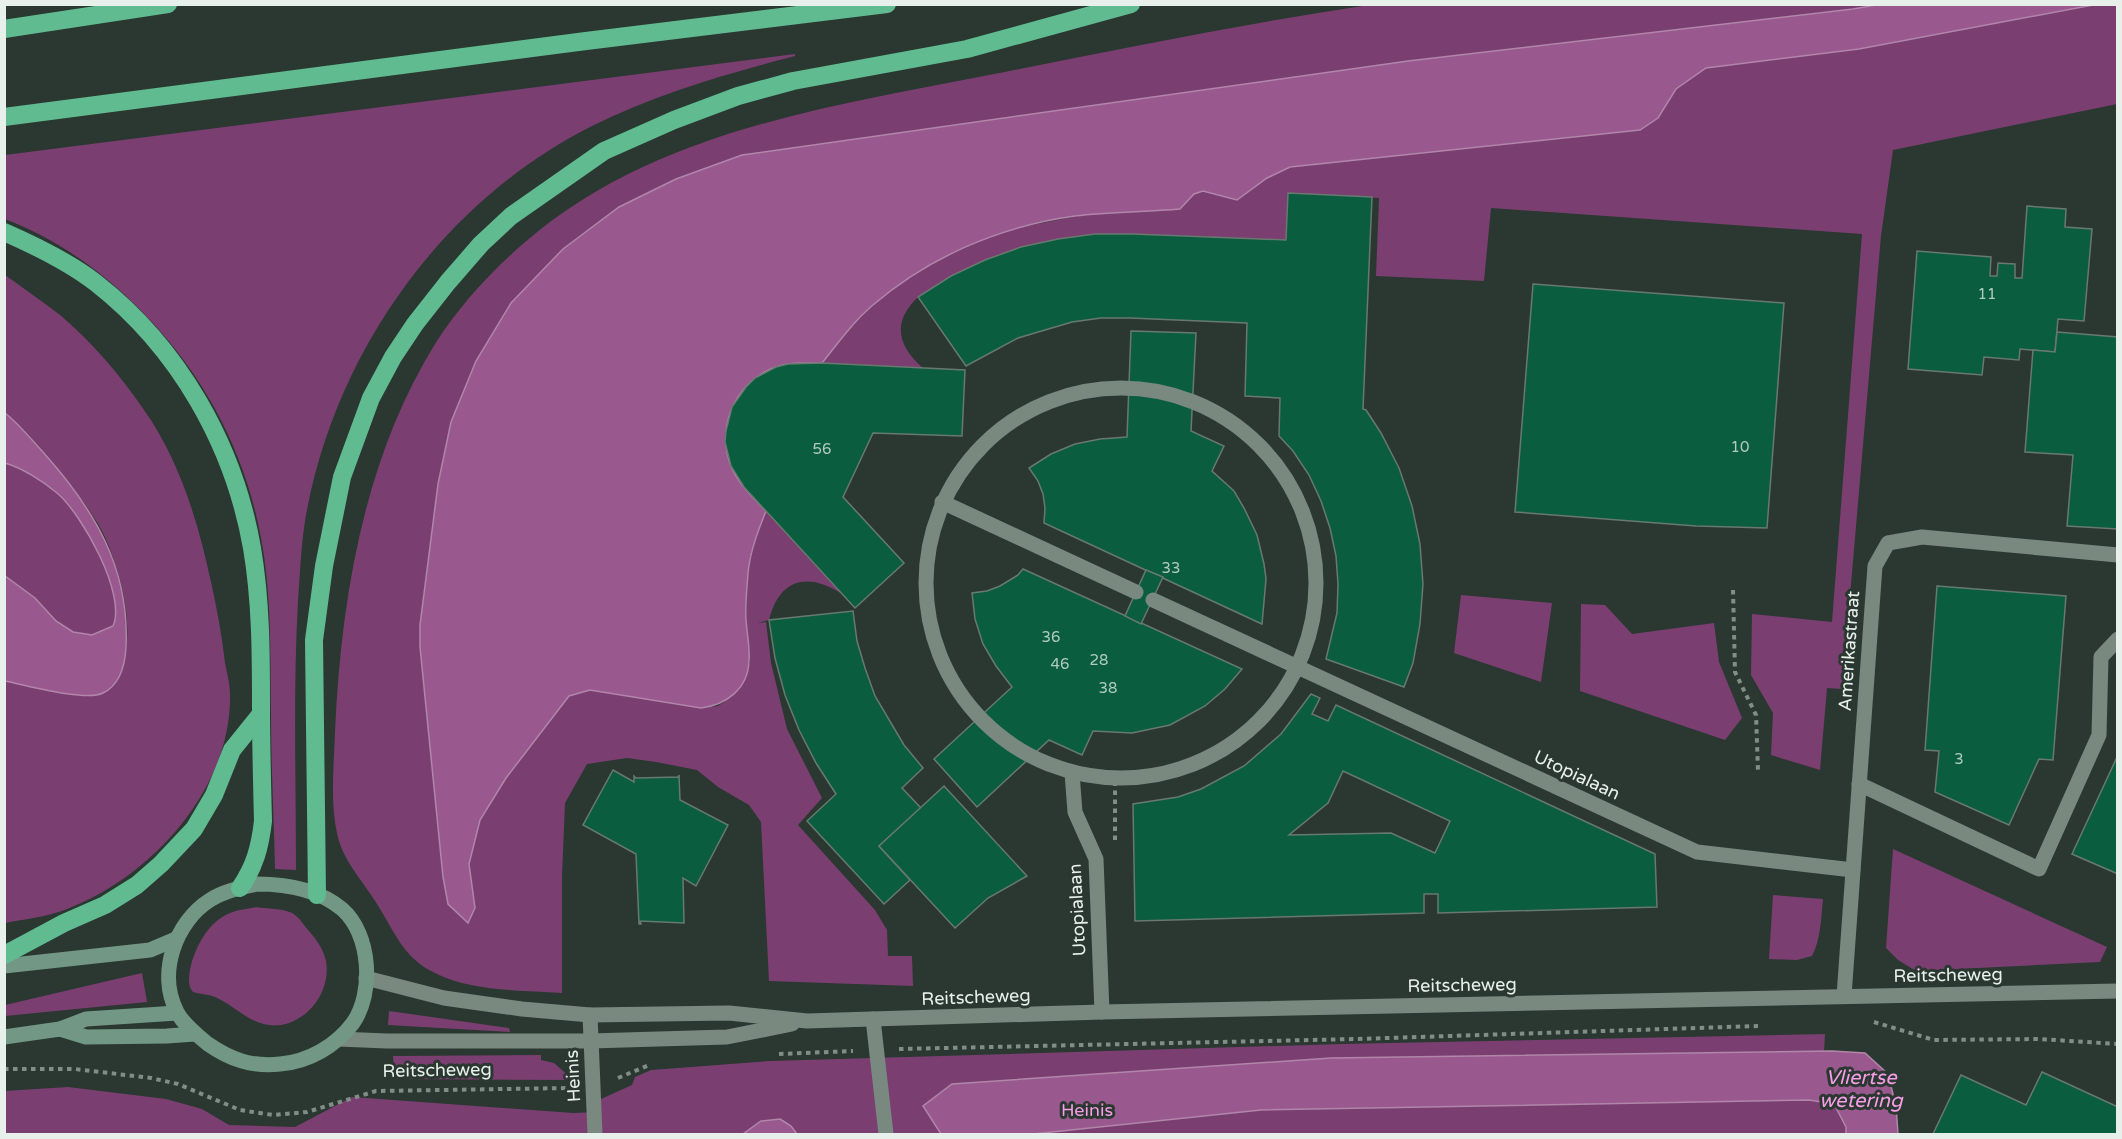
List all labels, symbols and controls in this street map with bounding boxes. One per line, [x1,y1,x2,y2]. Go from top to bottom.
house number: 11 [1978,285,1996,303]
house number: 10 [1731,438,1749,456]
house number: 56 [813,440,831,458]
house number: 33 [1162,559,1180,577]
street label: Amerikastraat [1834,590,1864,712]
house number: 36 [1042,628,1060,646]
house number: 28 [1090,651,1108,669]
house number: 46 [1051,655,1069,673]
house number: 38 [1099,679,1117,697]
street label: Utopialaan [1530,745,1624,805]
house number: 3 [1954,750,1964,768]
street label: Utopialaan [1064,863,1090,957]
street label: Reitscheweg [1893,963,2003,987]
street label: Reitscheweg [1407,973,1517,997]
street label: Reitscheweg [921,984,1031,1010]
street label: Heinis [561,1049,585,1103]
street label: Reitscheweg [382,1058,492,1082]
water label: Vliertse wetering [1819,1066,1904,1113]
park label: Heinis [1061,1099,1113,1121]

